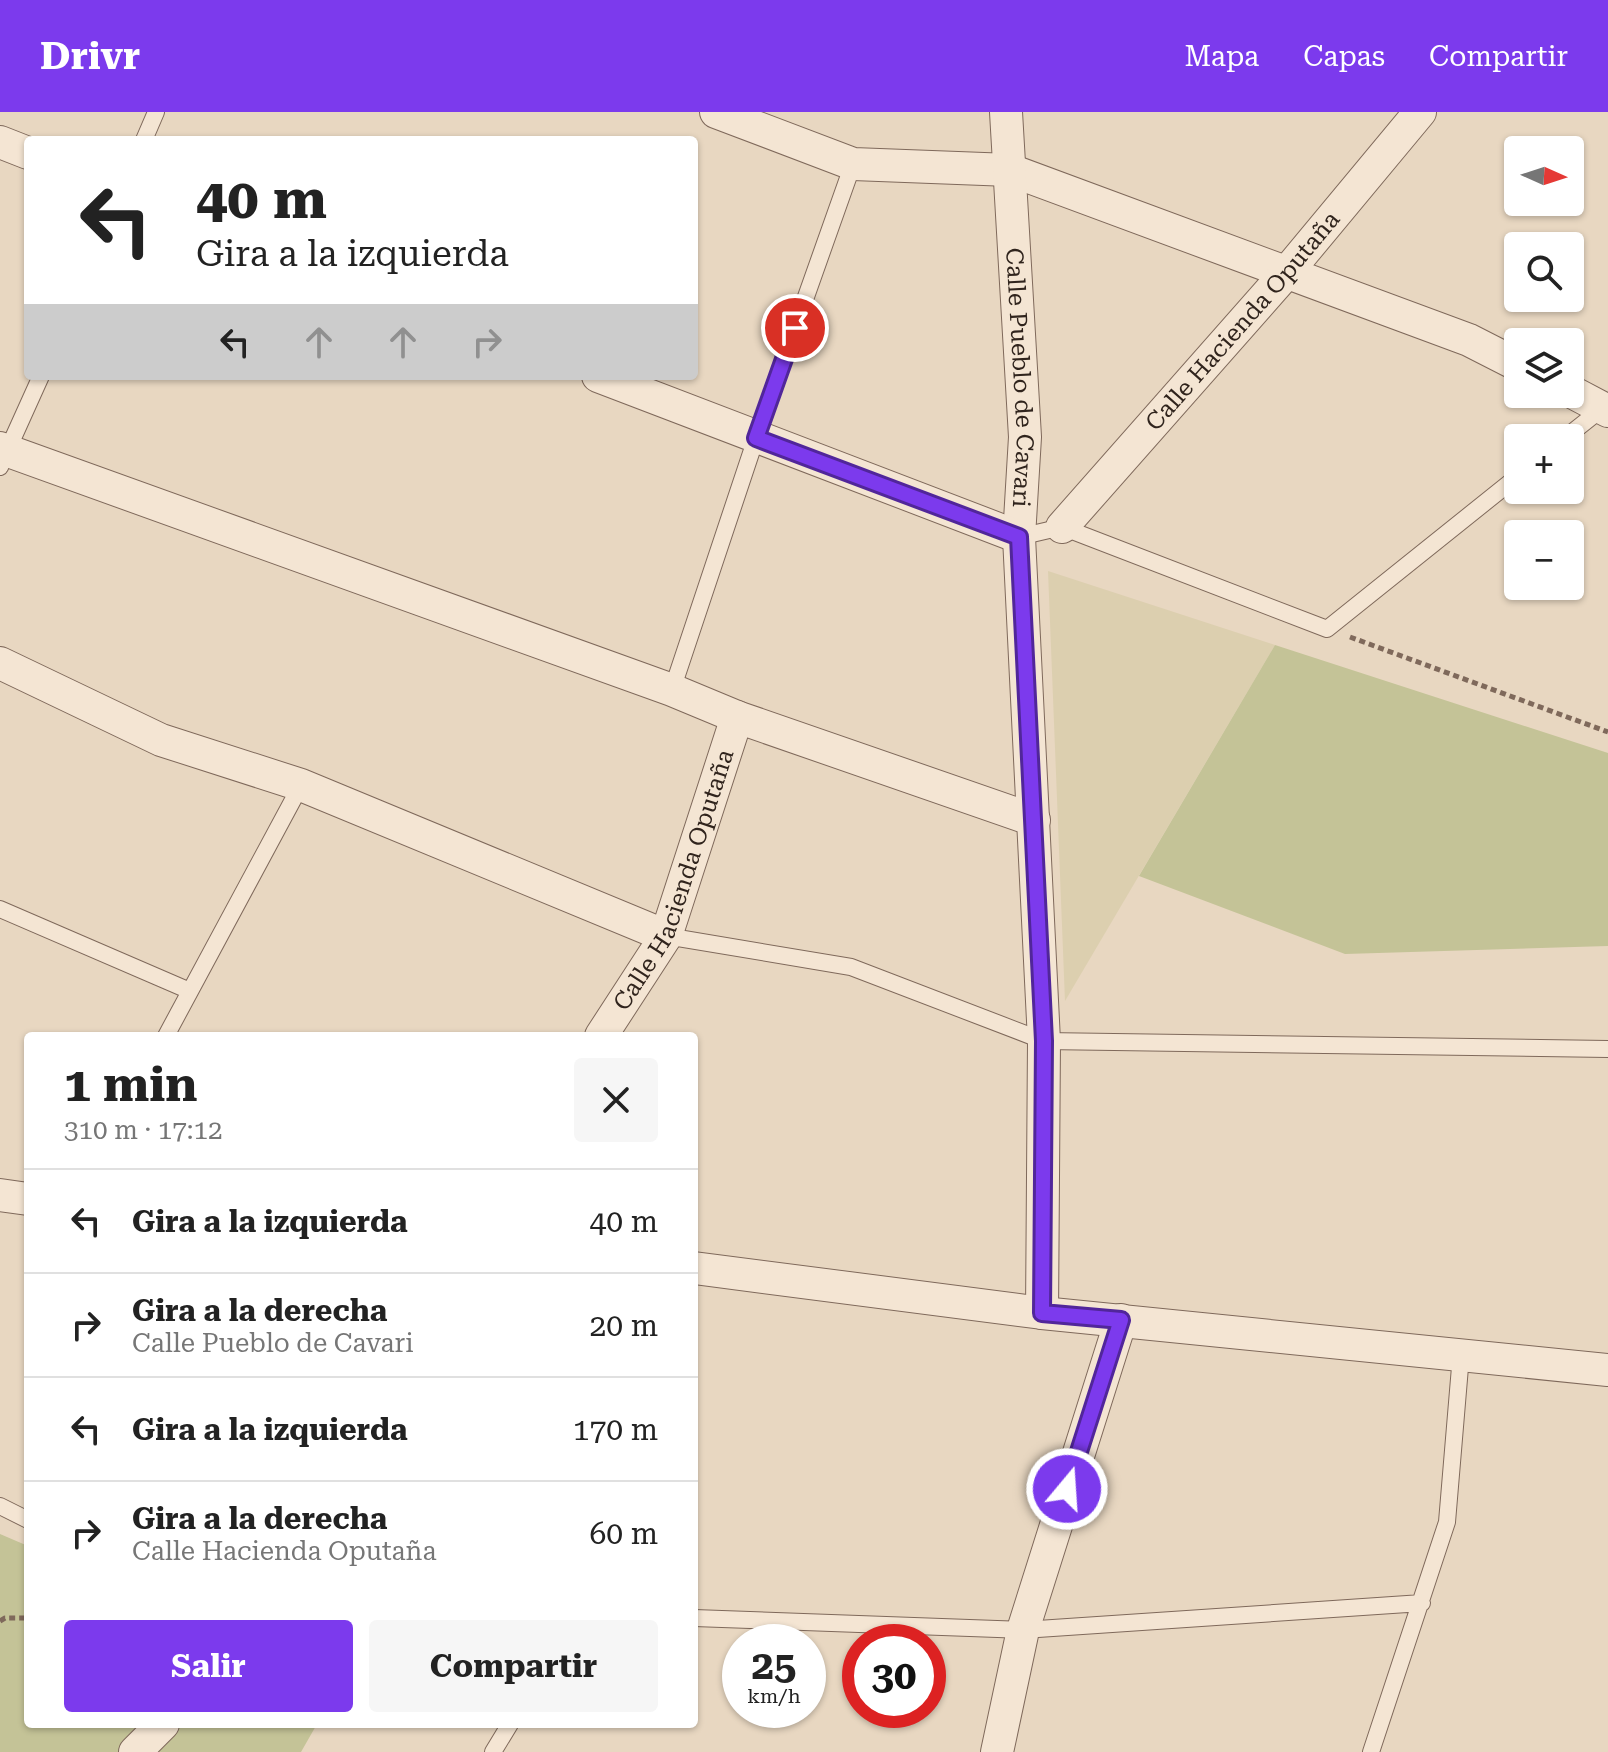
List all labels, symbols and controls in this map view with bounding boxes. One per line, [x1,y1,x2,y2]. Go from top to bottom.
text: Drivr [40,34,140,78]
text: Mapa [1184,40,1259,73]
text: Capas [1303,40,1385,73]
text: Compartir [1429,40,1568,73]
north arrow [1504,136,1584,216]
map controls [1504,136,1584,600]
text: 40 m [196,166,327,232]
icon: left [64,168,168,272]
street label: Calle Hacienda Oputaña [1140,206,1345,436]
button: search [1504,232,1584,312]
text: Gira a la izquierda [196,233,509,275]
street label: Calle Pueblo de Cavari [1000,247,1039,509]
pin [761,294,829,362]
icon: arrive [773,306,817,350]
icon: left [213,320,257,364]
icon: ahead [297,320,341,364]
icon: ahead [381,320,425,364]
icon: right [465,320,509,364]
button: layers [1504,328,1584,408]
button: + [1504,424,1584,504]
button: − [1504,520,1584,600]
street label: Calle Hacienda Oputaña [607,746,740,1016]
text: 1 min [64,1057,197,1113]
button: close [574,1058,658,1142]
text: 310 m · 17:12 [64,1115,223,1145]
icon: left [64,1199,108,1243]
text: Gira a la izquierda [132,1204,408,1239]
text: 40 m [589,1204,658,1239]
text: Gira a la derecha [132,1293,387,1328]
icon: right [64,1303,108,1347]
text: 20 m [589,1308,658,1343]
text: Calle Pueblo de Cavari [132,1328,414,1358]
icon: left [64,1407,108,1451]
text: Gira a la izquierda [132,1412,408,1447]
text: 170 m [573,1412,658,1447]
position arrow [1025,1447,1109,1531]
text: Gira a la derecha [132,1501,387,1536]
icon: right [64,1511,108,1555]
text: 60 m [589,1516,658,1551]
text: Calle Hacienda Oputaña [132,1536,437,1566]
button: Salir [64,1620,353,1712]
button: Compartir [369,1620,658,1712]
speed limit sign: 30 [842,1624,946,1728]
text: 25 [752,1642,796,1689]
text: km/h [747,1684,801,1708]

